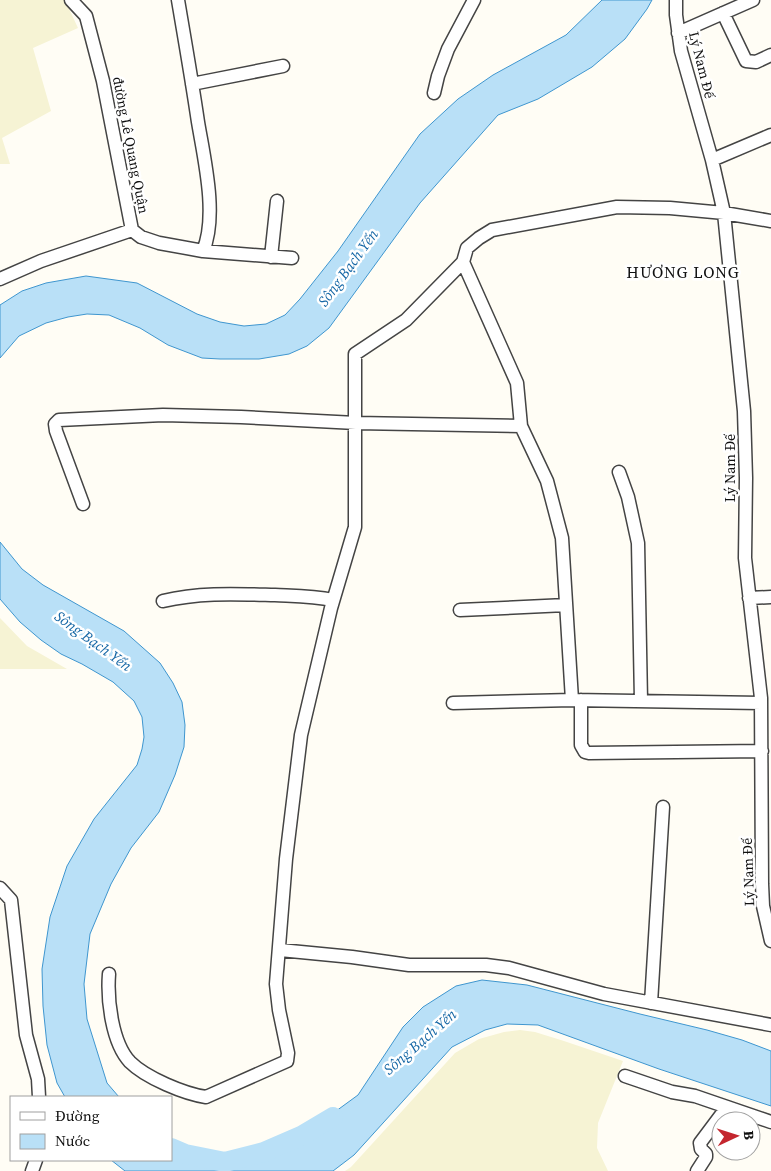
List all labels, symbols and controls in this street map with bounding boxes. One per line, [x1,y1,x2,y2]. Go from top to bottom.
street label: Lý Nam Đế [684,29,720,101]
street label: đường Lê Quang Quận [108,75,154,216]
water label: Sông Bạch Yến [312,224,383,311]
district label: HƯƠNG LONG [626,261,740,283]
street label: Lý Nam Đế [720,433,740,502]
water label: Sông Bạch Yến [50,605,137,676]
street label: Lý Nam Đế [737,837,759,907]
water label: Sông Bạch Yến [379,1004,461,1079]
legend [10,1096,172,1161]
text: Đường [55,1105,100,1126]
north arrow [711,1111,761,1161]
text: Nước [55,1130,90,1151]
text: B [739,1130,759,1140]

